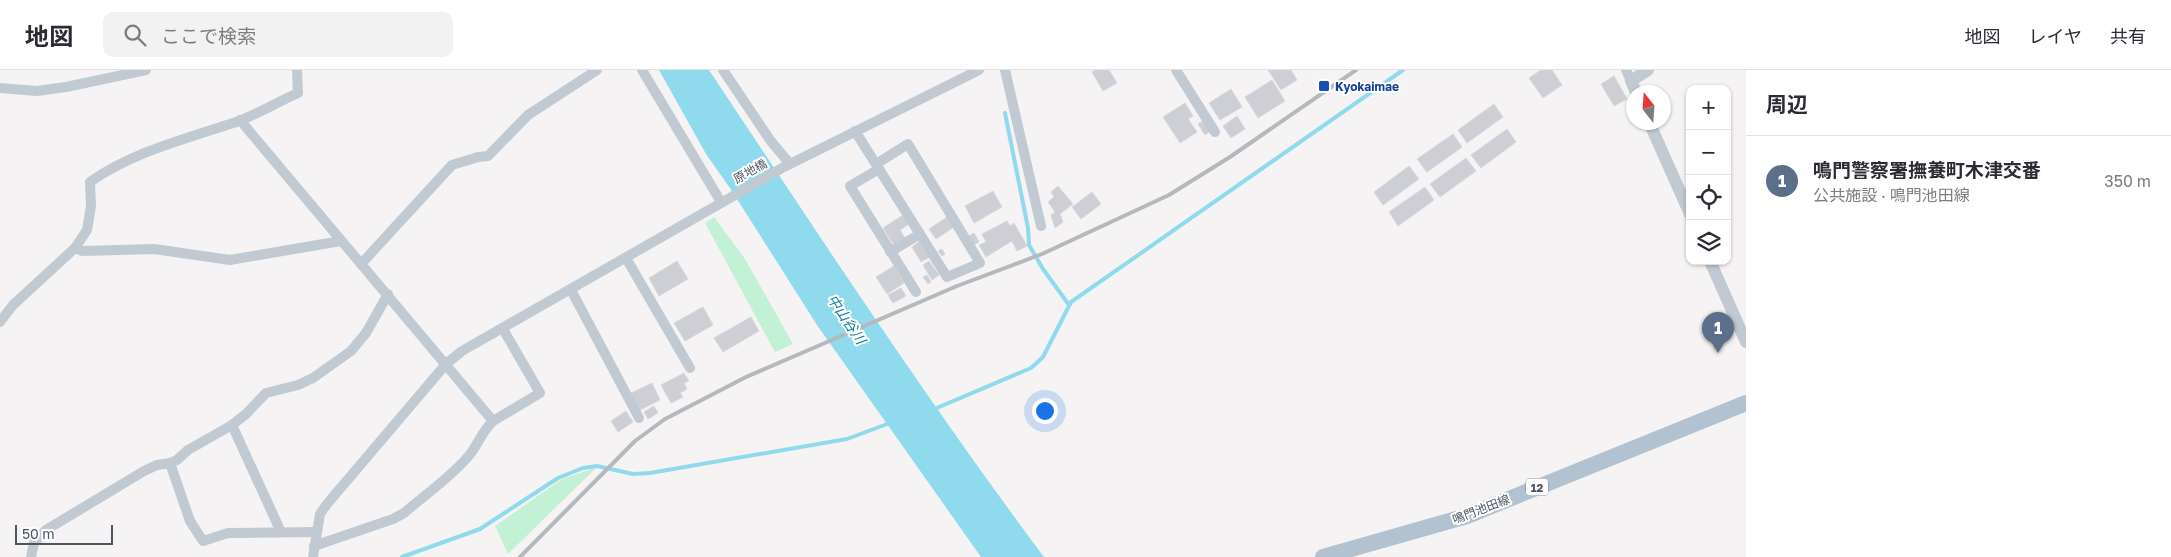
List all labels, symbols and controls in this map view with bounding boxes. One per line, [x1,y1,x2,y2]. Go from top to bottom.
search box [103,12,453,57]
text: 地図 [25,21,73,50]
icon: search [121,21,149,49]
text: ここで検索 [161,24,256,47]
text: 地図 [1965,25,2001,47]
text: レイヤ [2029,25,2082,47]
text: 共有 [2110,25,2146,47]
marker: Kyokaimae [1317,79,1331,93]
place label: Kyokaimae [1335,79,1399,94]
north arrow [1626,85,1671,130]
map controls [1686,85,1731,265]
button: + [1686,85,1731,130]
text: 周辺 [1766,91,1808,117]
button: − [1686,130,1731,175]
street label: 原地橋 [731,156,769,186]
text: 鳴門警察署撫養町木津交番 [1813,158,2041,181]
text: 1 [1778,171,1786,191]
text: 350 m [2104,171,2151,191]
button: locate [1686,175,1731,220]
text: 公共施設 · 鳴門池田線 [1813,185,1970,205]
button: layers [1686,220,1731,265]
water label: 中山谷川 [824,291,871,349]
pin: 1 [1702,312,1734,353]
your location [1032,398,1058,424]
road number: 12 [1526,478,1548,496]
street label: 鳴門池田線 [1450,491,1512,527]
scale bar [15,522,112,545]
text: 50 m [22,525,55,542]

